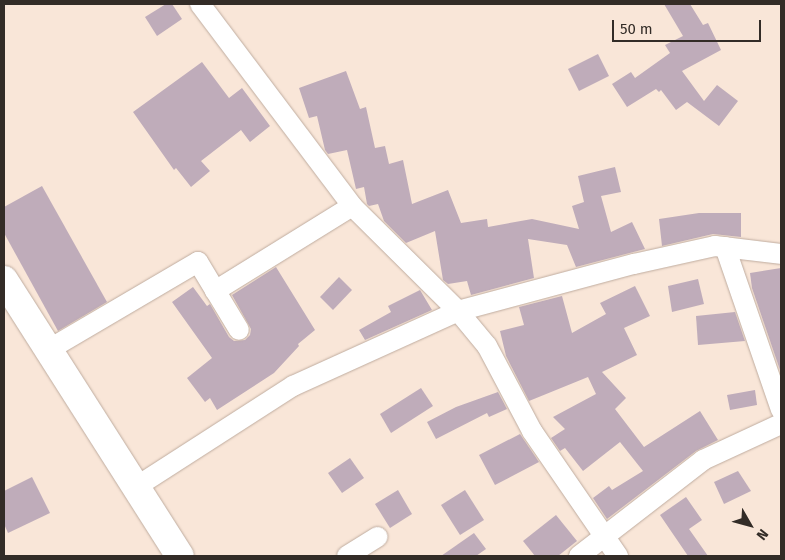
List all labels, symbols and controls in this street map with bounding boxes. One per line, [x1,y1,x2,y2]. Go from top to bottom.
scale bar [615,10,764,42]
text: 50 m [620,20,653,38]
north arrow [725,500,775,550]
text: N [753,526,772,543]

